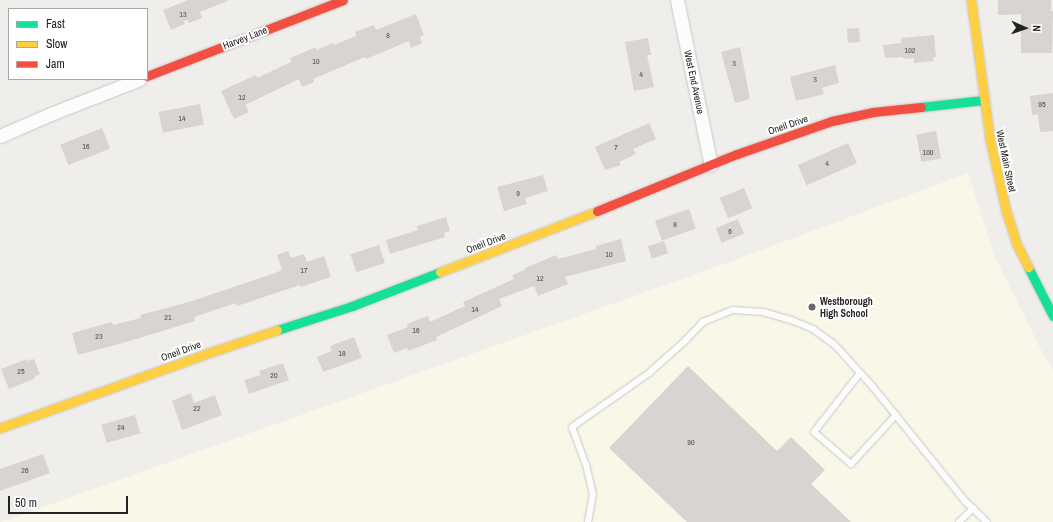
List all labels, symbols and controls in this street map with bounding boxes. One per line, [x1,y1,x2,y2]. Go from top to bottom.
legend [8,8,148,80]
north arrow [1005,8,1045,48]
house number: 13 [179,10,187,20]
text: Fast [46,16,65,32]
street label: Harvey Lane [221,24,269,52]
text: N [1030,25,1044,32]
house number: 8 [386,31,390,41]
text: Slow [46,36,67,52]
house number: 102 [905,46,915,56]
street label: West End Avenue [681,49,707,115]
text: Jam [46,56,65,72]
house number: 10 [312,57,320,67]
house number: 3 [732,59,736,69]
house number: 4 [639,70,643,80]
house number: 3 [813,75,817,85]
house number: 12 [238,93,246,103]
house number: 95 [1038,100,1046,110]
street label: Oneil Drive [766,113,810,137]
house number: 14 [178,114,186,124]
street label: West Main Street [994,129,1018,193]
house number: 16 [82,142,90,152]
house number: 7 [614,143,618,153]
house number: 100 [923,148,933,158]
house number: 4 [825,159,829,169]
house number: 9 [516,189,520,199]
house number: 8 [673,220,677,230]
house number: 6 [728,227,732,237]
street label: Oneil Drive [464,230,508,256]
house number: 10 [605,250,613,260]
house number: 17 [300,266,308,276]
house number: 12 [536,274,544,284]
place label: Westborough High School [820,295,873,318]
marker: Westborough High School [807,302,817,312]
house number: 14 [471,305,479,315]
house number: 21 [164,313,172,323]
house number: 16 [412,326,420,336]
house number: 23 [95,332,103,342]
street label: Oneil Drive [159,338,203,364]
house number: 18 [338,349,346,359]
house number: 25 [17,367,25,377]
house number: 20 [270,371,278,381]
house number: 22 [193,404,201,414]
house number: 24 [117,423,125,433]
house number: 90 [687,438,695,448]
house number: 26 [21,466,29,476]
scale bar [10,488,130,514]
text: 50 m [15,495,37,511]

